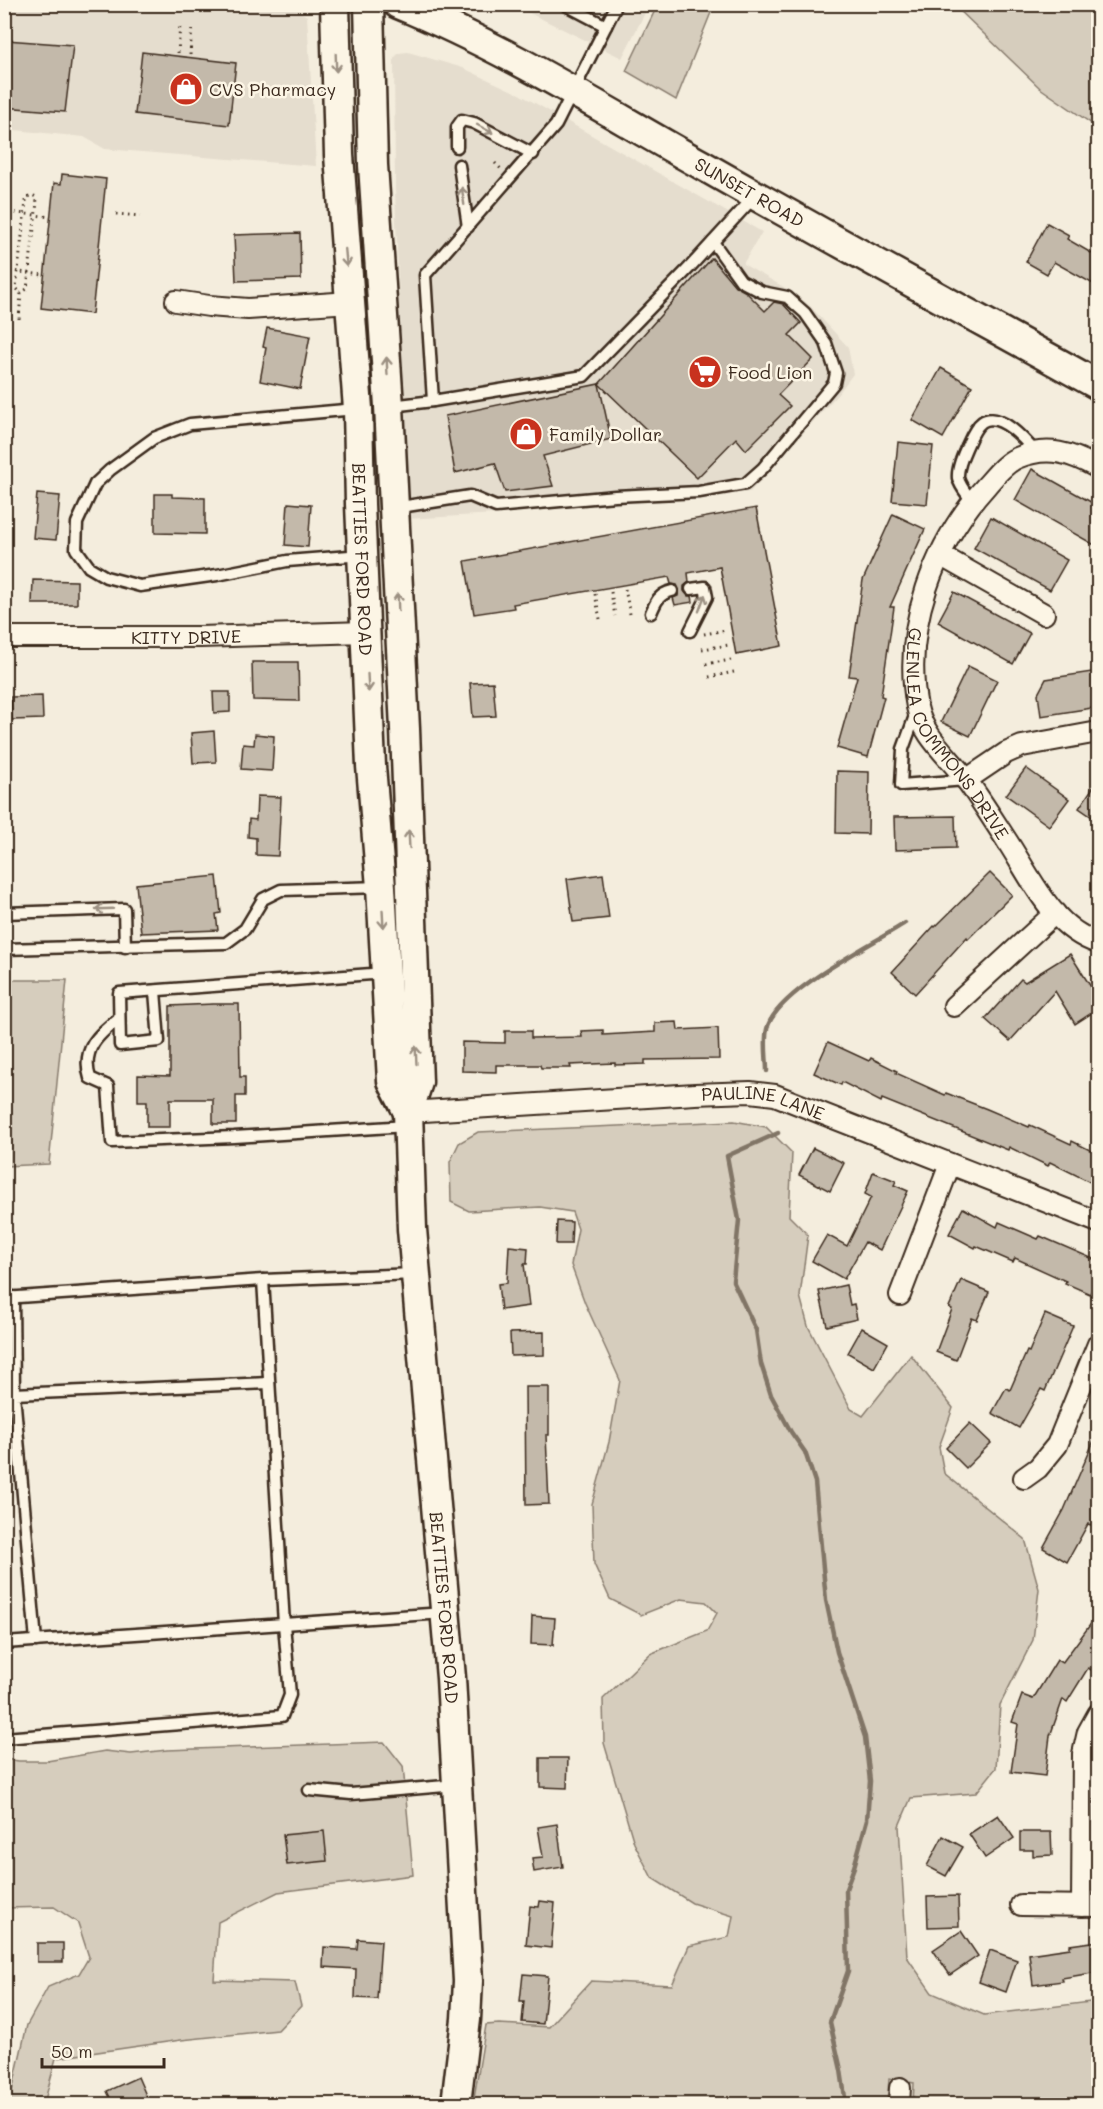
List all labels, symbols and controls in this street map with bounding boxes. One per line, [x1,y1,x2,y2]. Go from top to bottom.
one-way arrow [330,52,341,72]
shop icon: CVS Pharmacy [168,71,204,107]
place label: CVS Pharmacy [209,77,336,101]
one-way arrow [476,123,494,135]
street label: SUNSET ROAD [691,151,809,233]
one-way arrow [458,187,469,206]
one-way arrow [341,247,352,267]
supermarket icon: Food Lion [687,354,723,390]
one-way arrow [381,356,392,376]
place label: Food Lion [728,360,812,384]
shop icon: Family Dollar [508,416,544,452]
place label: Family Dollar [549,422,662,446]
street label: BEATTIES FORD ROAD [347,463,378,656]
one-way arrow [392,593,404,613]
one-way arrow [698,594,709,613]
street label: KITTY DRIVE [131,624,241,649]
street label: GLENLEA COMMONS DRIVE [901,626,1015,844]
one-way arrow [363,672,374,692]
one-way arrow [403,830,414,850]
one-way arrow [95,904,115,915]
one-way arrow [377,909,388,929]
one-way arrow [411,1046,422,1066]
street label: PAULINE LANE [701,1080,828,1125]
street label: BEATTIES FORD ROAD [425,1511,464,1704]
scale bar [42,2031,164,2069]
text: 50 m [51,2039,93,2063]

